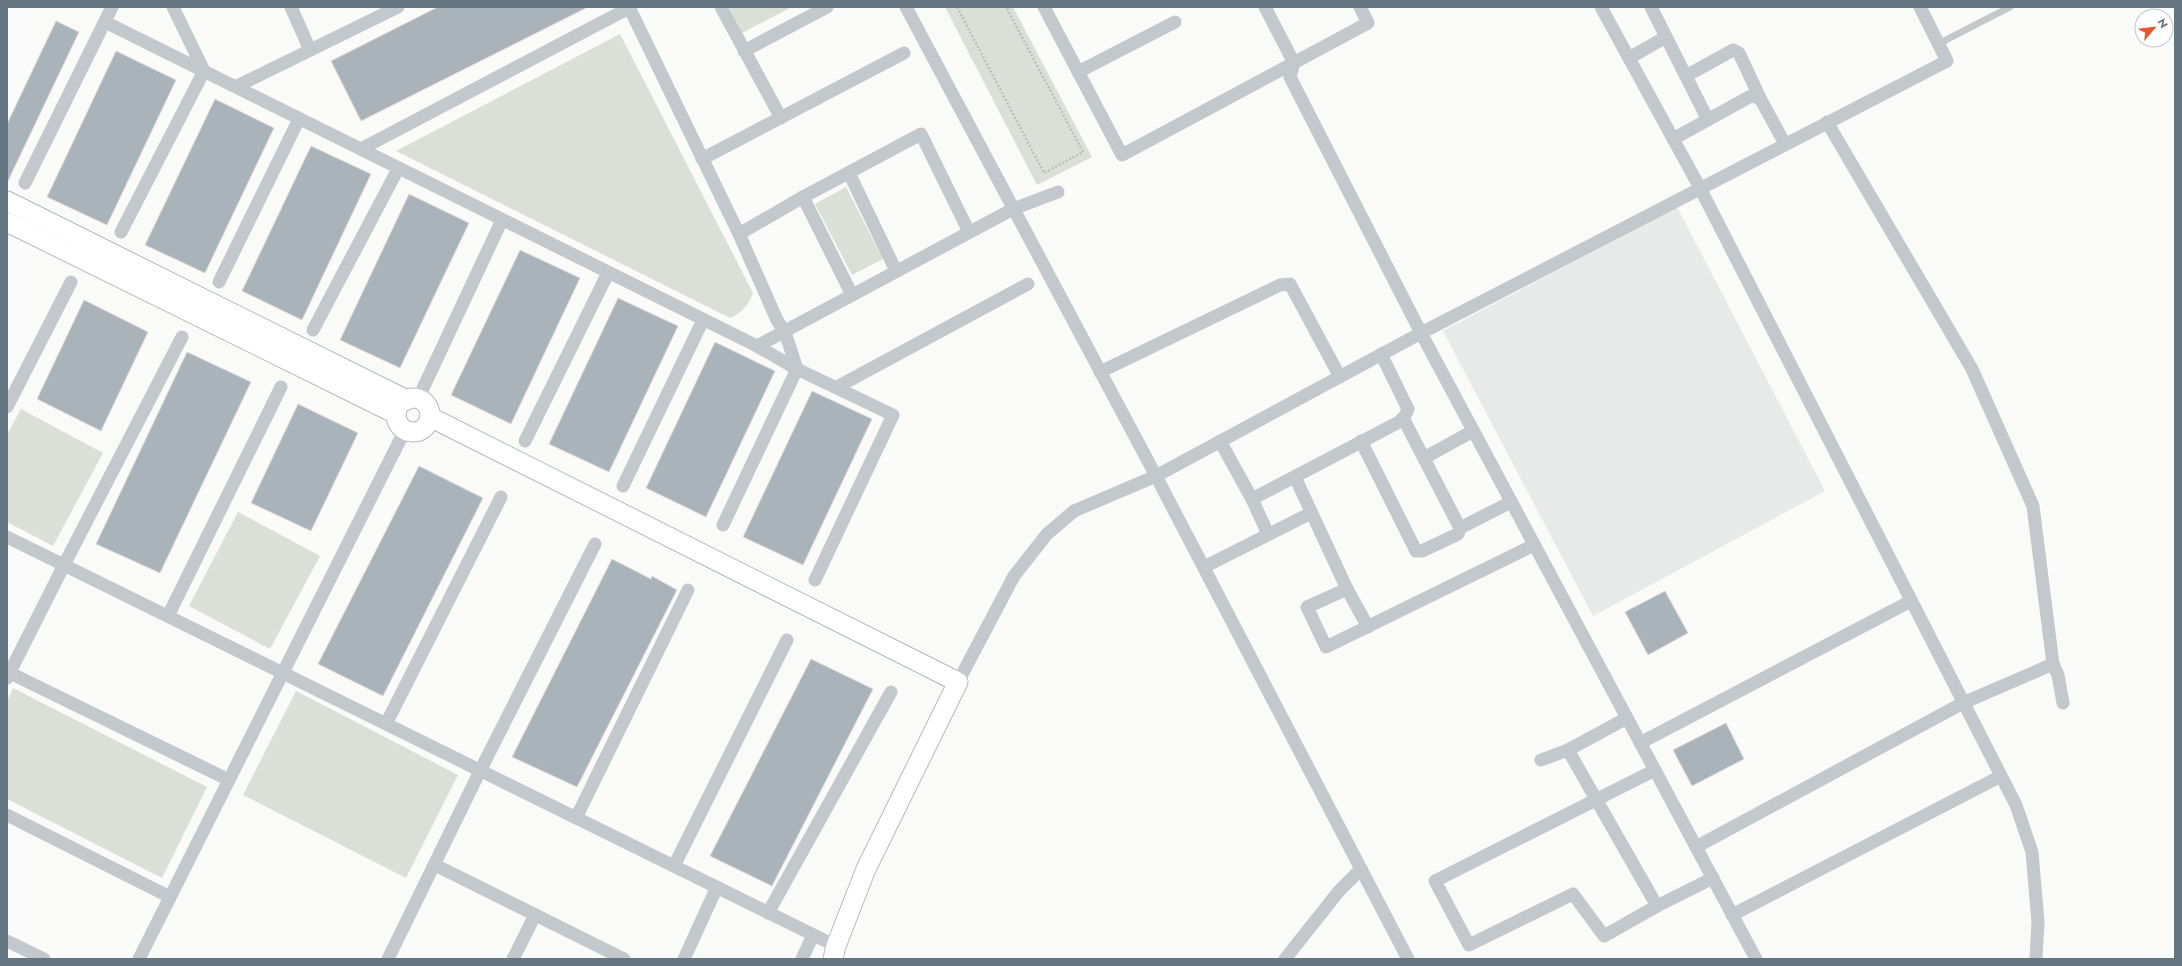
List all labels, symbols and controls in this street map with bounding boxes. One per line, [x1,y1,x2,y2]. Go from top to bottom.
north arrow [2134,8,2174,48]
text: N [2154,16,2172,31]

